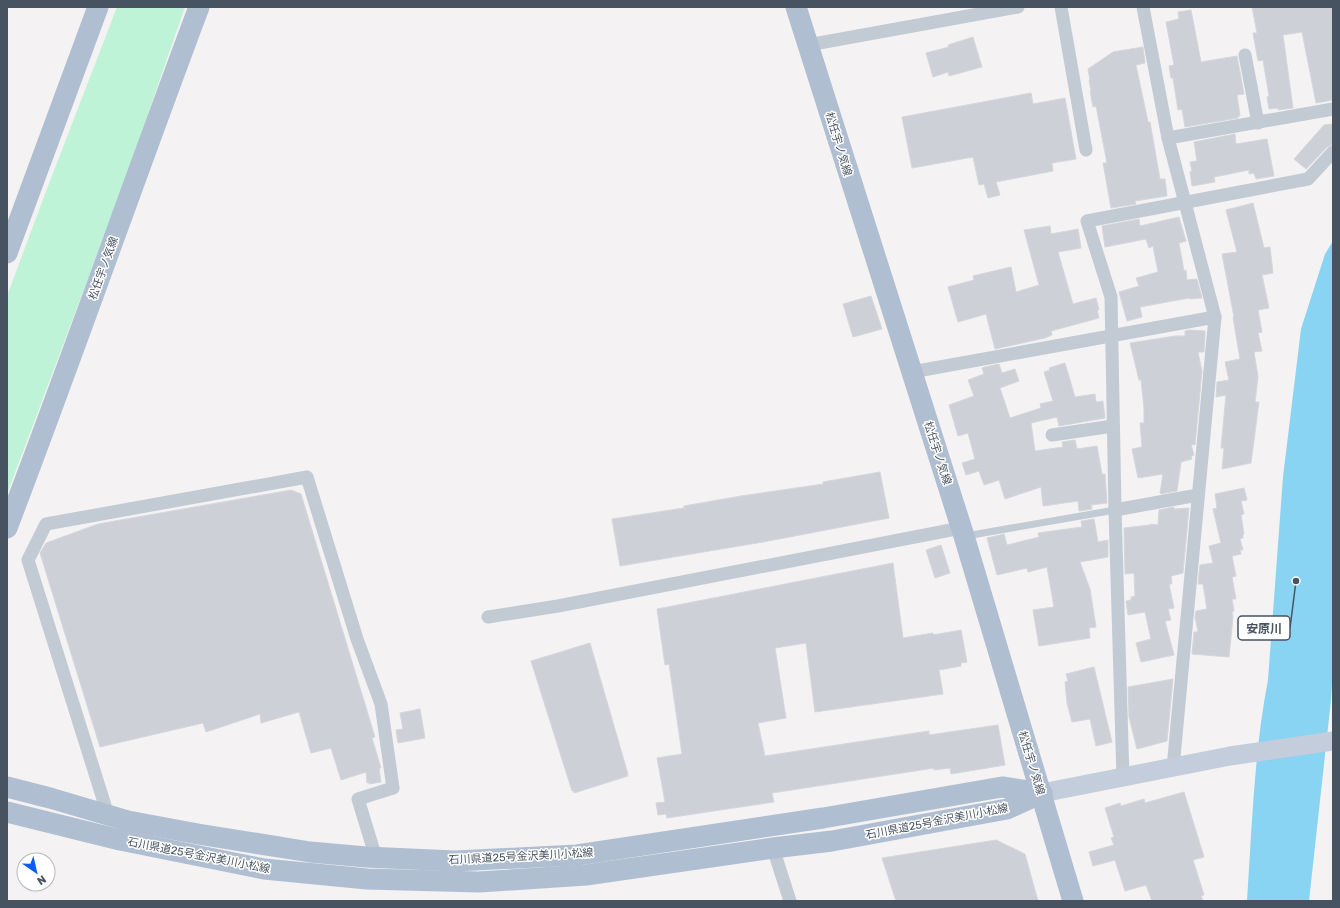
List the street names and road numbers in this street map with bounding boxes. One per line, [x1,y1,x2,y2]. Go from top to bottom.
street label: 松任宇ノ気線 [823,111,854,178]
street label: 松任宇ノ気線 [86,235,121,301]
street label: 松任宇ノ気線 [921,420,954,487]
street label: 松任宇ノ気線 [1016,730,1047,797]
street label: 石川県道25号金沢美川小松線 [865,801,1010,842]
street label: 石川県道25号金沢美川小松線 [126,835,271,876]
street label: 石川県道25号金沢美川小松線 [448,846,594,867]

